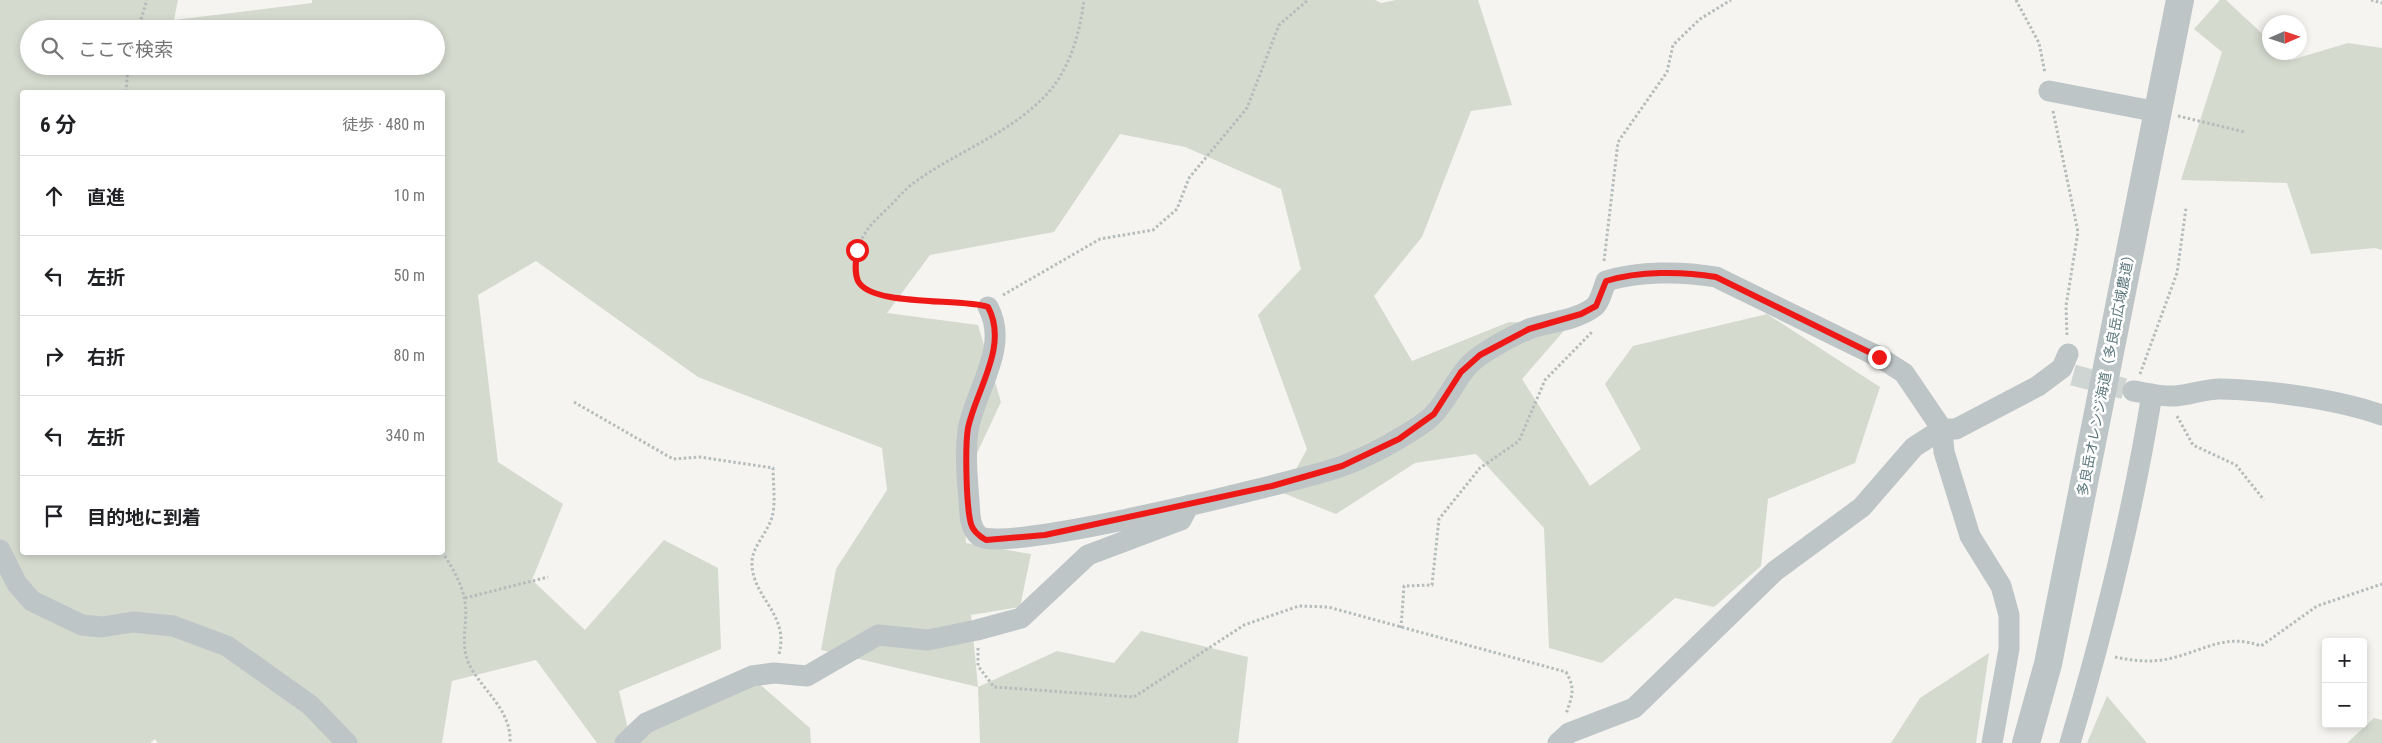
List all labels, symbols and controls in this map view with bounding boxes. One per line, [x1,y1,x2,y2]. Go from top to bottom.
north arrow [2262,15,2307,60]
search box [20,20,445,75]
icon: search [38,34,66,62]
text: ここで検索 [78,38,173,61]
text: 6 分 [40,113,76,137]
text: 徒歩 · 480 m [342,115,425,134]
icon: ahead [40,182,68,210]
text: 直進 [87,186,125,209]
text: 10 m [393,186,425,205]
route start [846,239,869,262]
street label: 多良岳オレンジ海道（多良岳広域農道） [2074,247,2138,497]
icon: left [40,262,68,290]
text: 左折 [87,266,125,289]
text: 50 m [393,266,425,285]
icon: right [40,342,68,370]
text: 右折 [87,346,125,369]
text: 80 m [393,346,425,365]
route end [1868,346,1891,369]
icon: left [40,422,68,450]
text: 左折 [87,426,125,449]
text: 340 m [386,426,425,445]
icon: arrive [40,502,68,530]
text: 目的地に到着 [87,506,201,529]
map controls [2322,638,2367,728]
button: + [2322,638,2367,683]
button: − [2322,683,2367,728]

